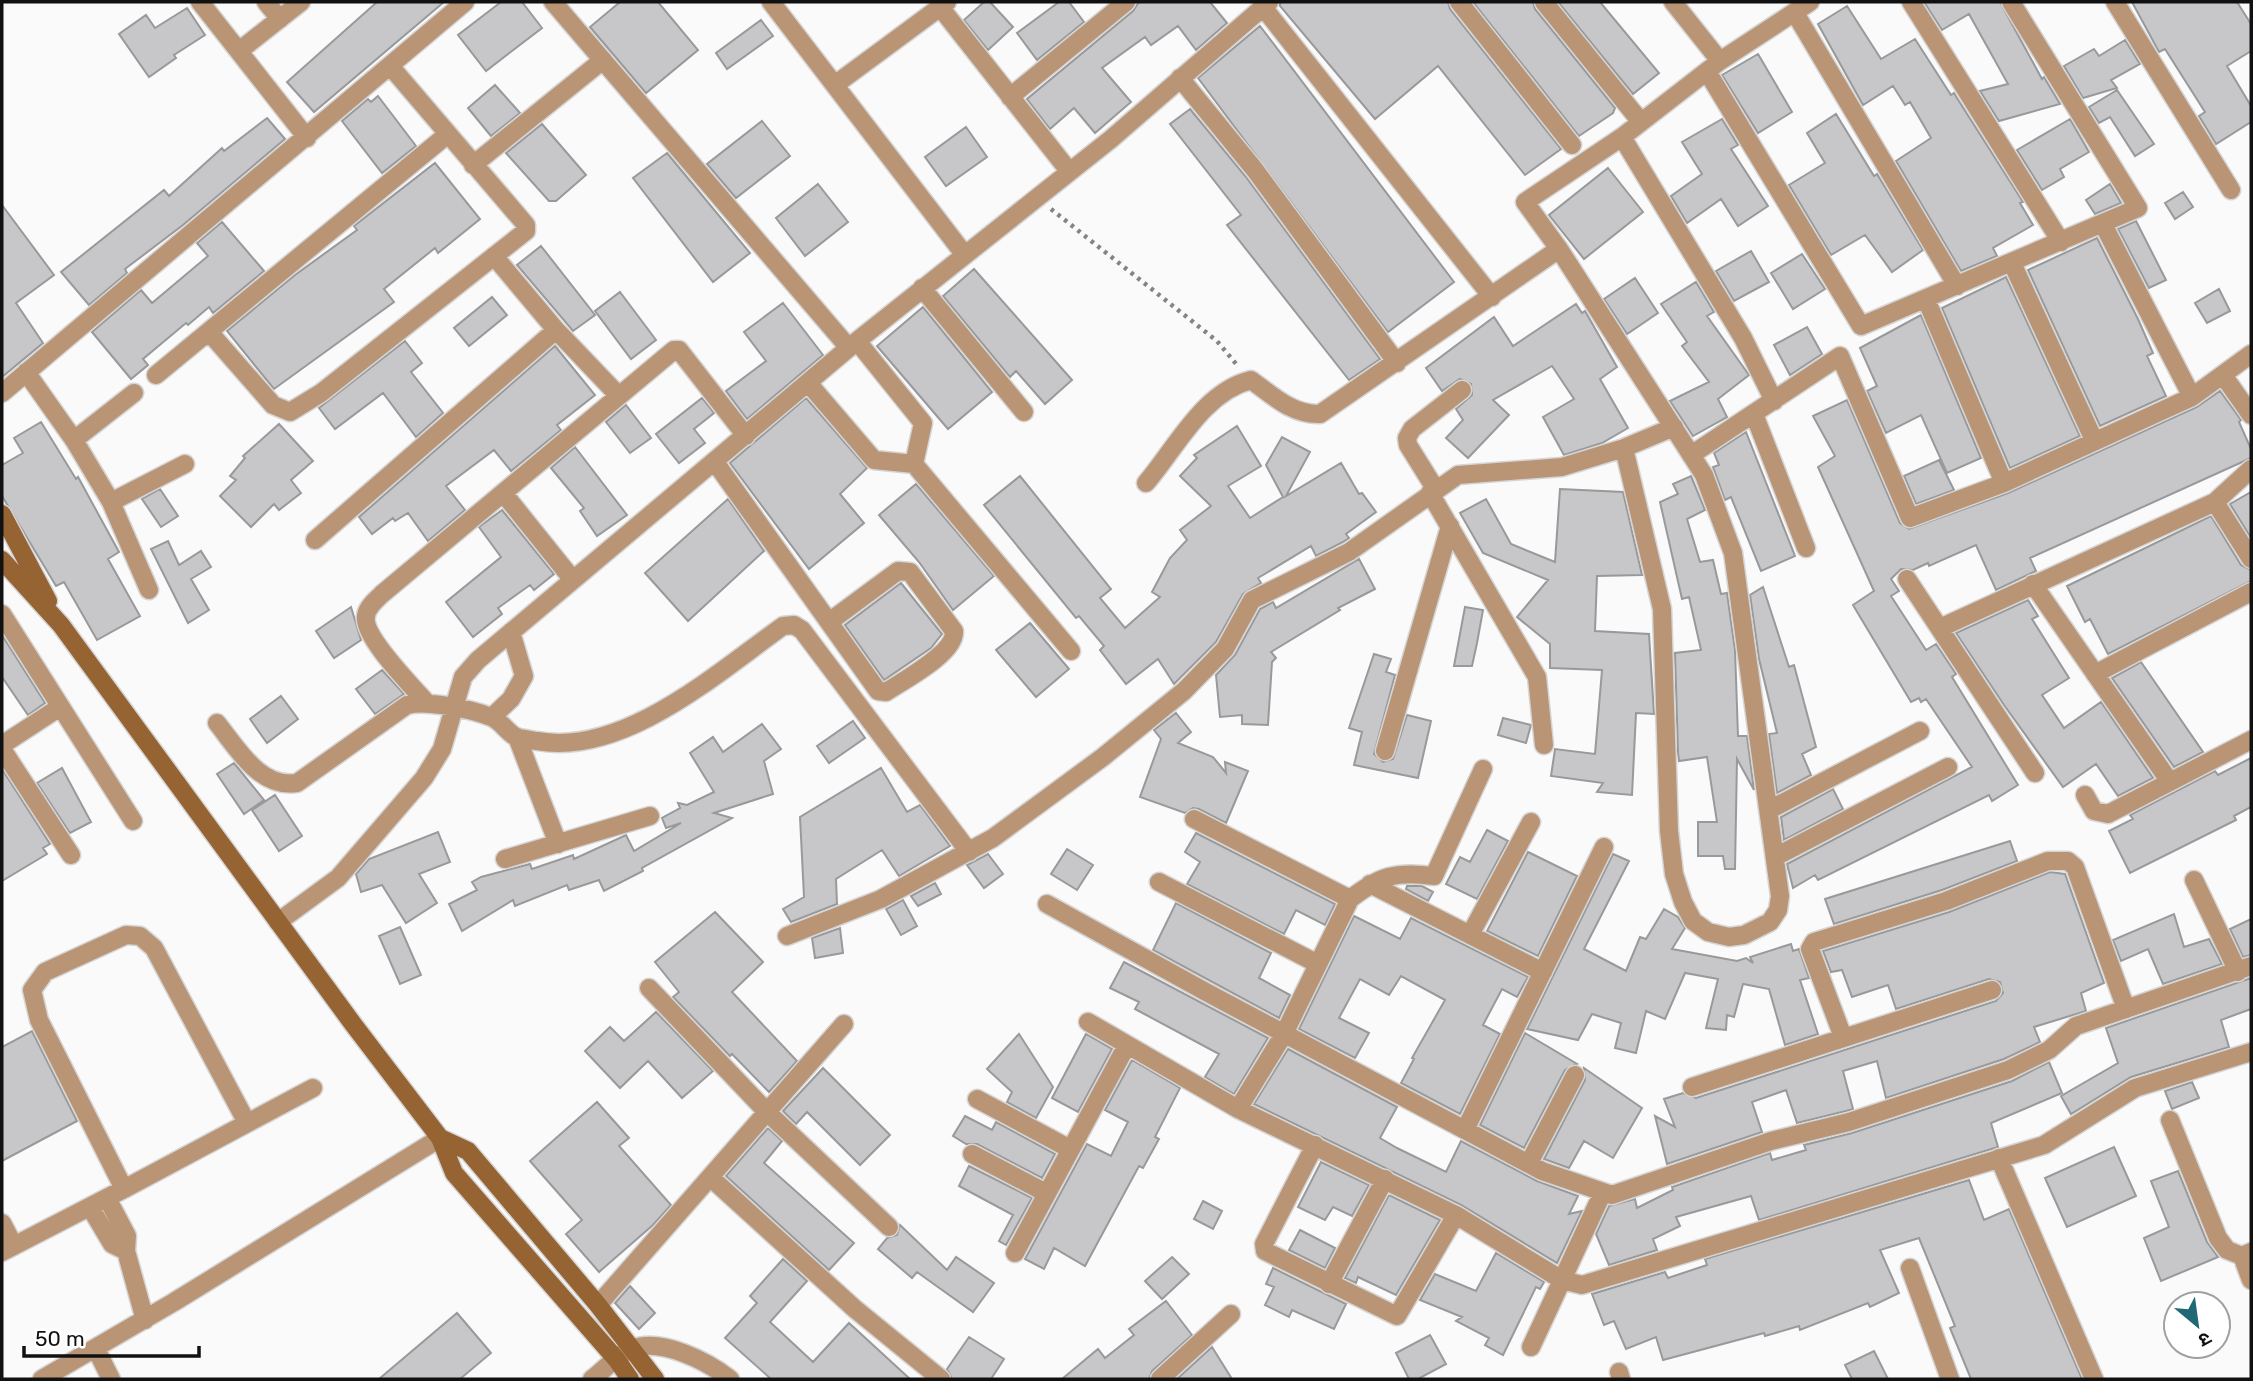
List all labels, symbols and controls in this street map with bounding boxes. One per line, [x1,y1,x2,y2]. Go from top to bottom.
north arrow [2162,1290,2232,1360]
scale bar [24,1314,200,1358]
text: 50 m [35,1326,85,1351]
text: उ [2194,1327,2215,1353]

